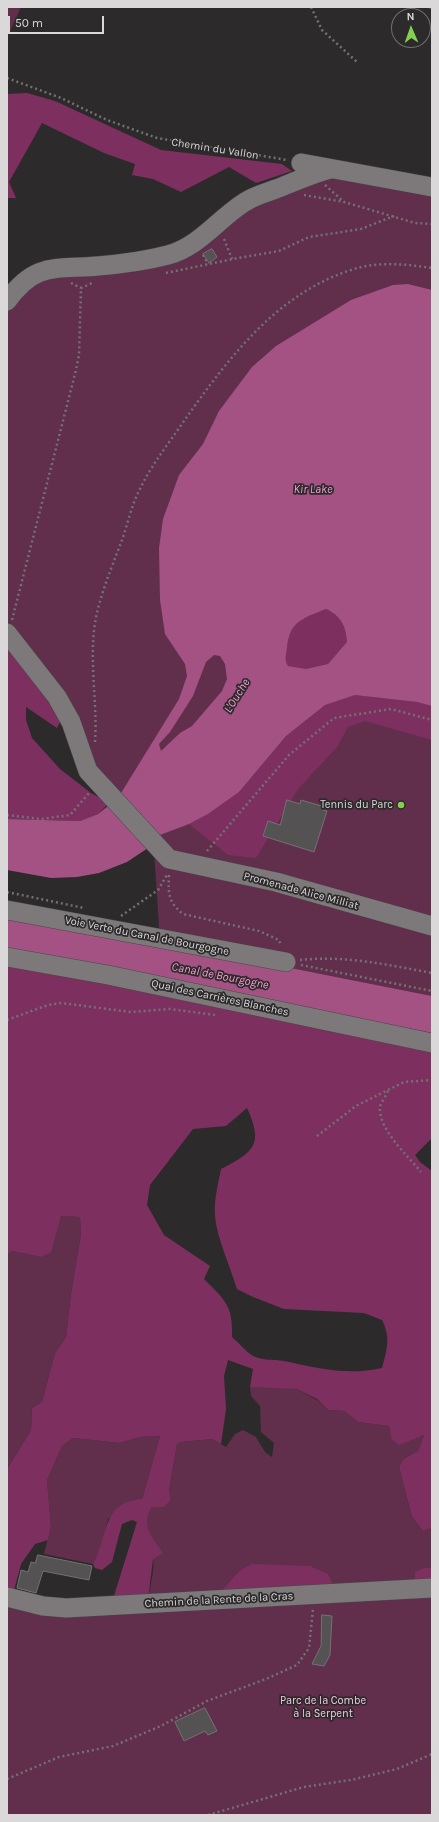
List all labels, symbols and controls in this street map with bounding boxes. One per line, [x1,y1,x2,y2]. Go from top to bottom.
scale bar [10,8,106,34]
north arrow [391,8,431,48]
text: N [406,10,415,23]
text: 50 m [15,16,43,30]
street label: Chemin du Vallon [170,136,260,162]
water label: Kir Lake [293,483,333,497]
water label: L'Ouche [221,676,253,716]
place label: Tennis du Parc [320,798,393,812]
marker: Tennis du Parc [396,800,406,810]
street label: Promenade Alice Milliat [242,869,360,913]
street label: Voie Verte du Canal de Bourgogne [64,914,230,958]
water label: Canal de Bourgogne [170,960,270,992]
street label: Quai des Carrières Blanches [150,977,290,1019]
street label: Chemin de la Rente de la Cras [144,1590,294,1610]
park label: Parc de la Combe à la Serpent [280,1694,366,1720]

